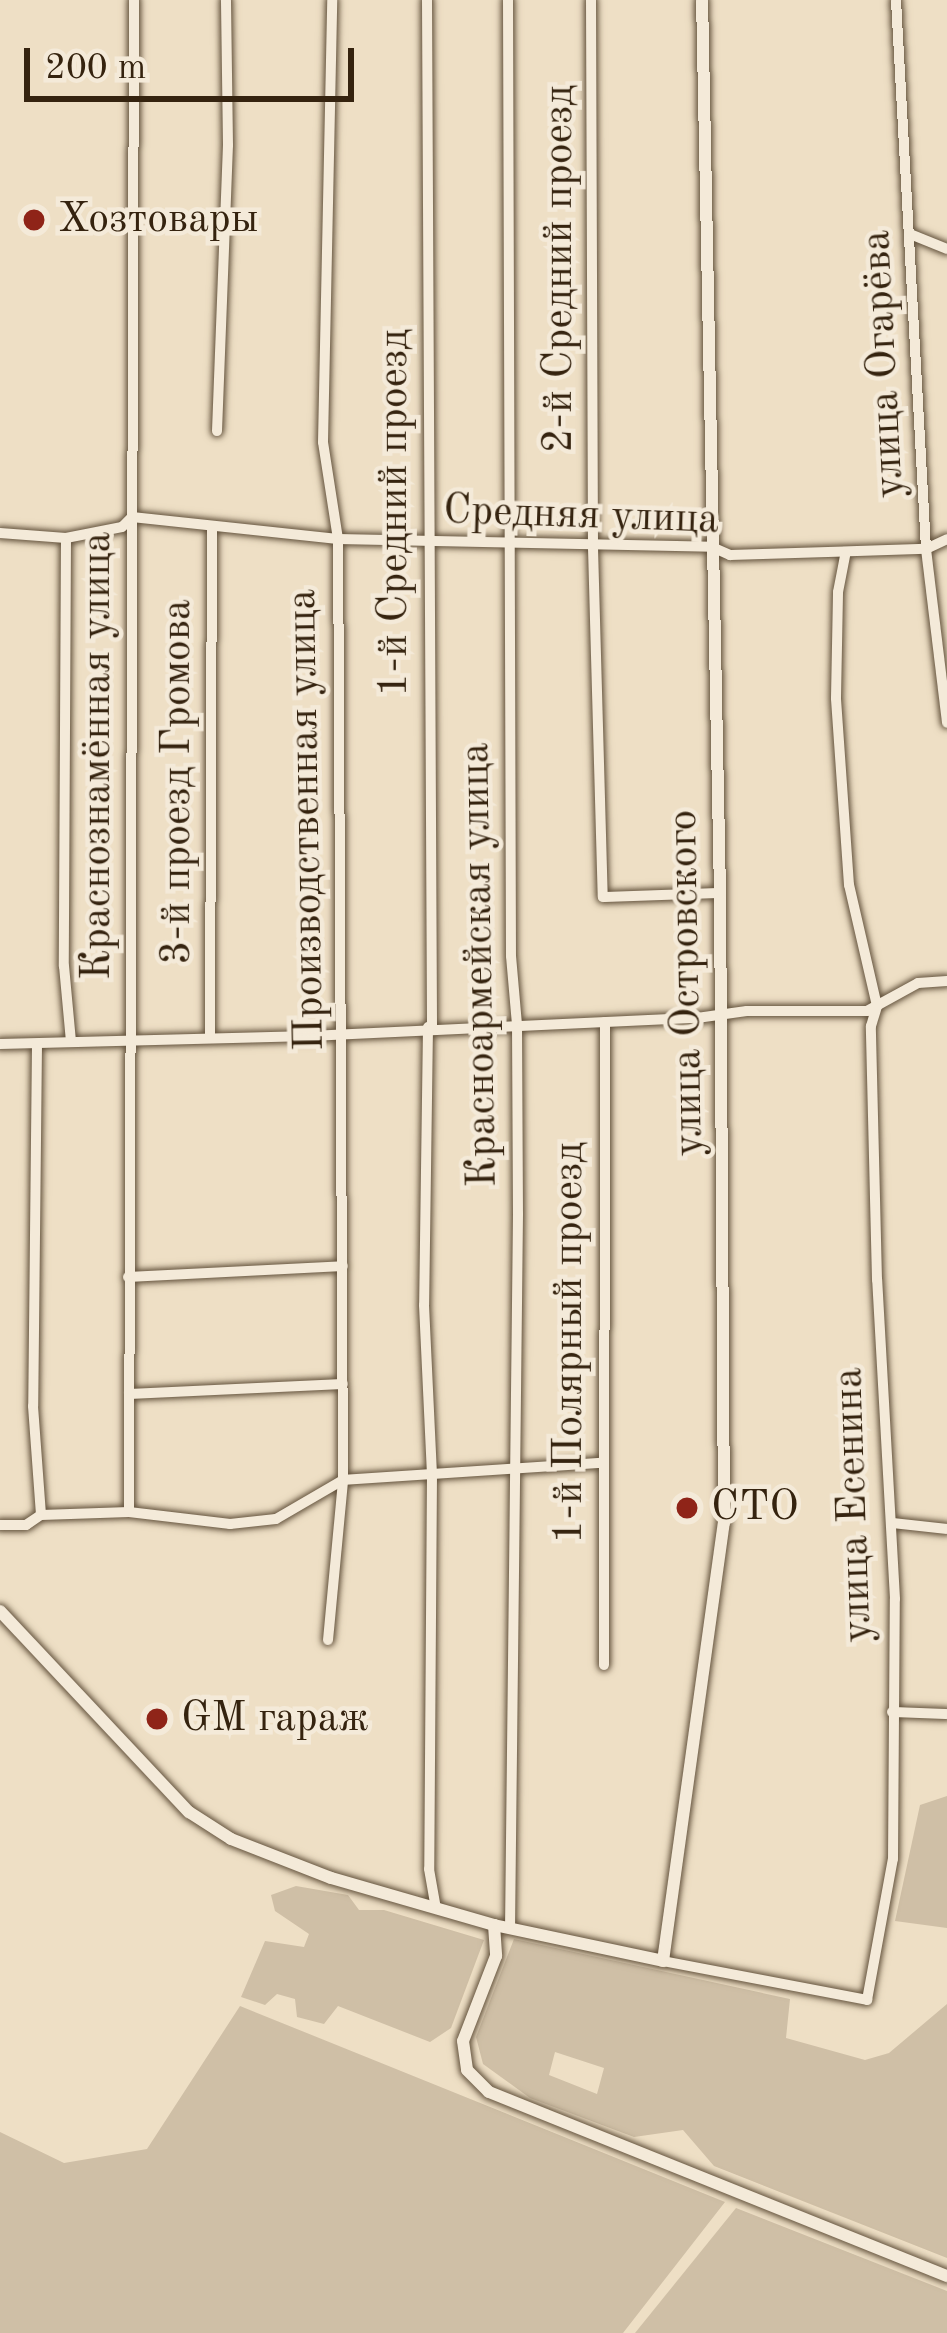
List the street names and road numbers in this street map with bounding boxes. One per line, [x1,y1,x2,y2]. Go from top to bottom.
street label: 2-й Средний проезд [535,85,585,453]
street label: улица Огарёва [852,229,916,499]
street label: 1-й Средний проезд [370,329,420,697]
street label: Средняя улица [442,486,720,546]
street label: Краснознамённая улица [73,532,123,980]
street label: Производственная улица [278,588,336,1052]
street label: 3-й проезд Громова [153,599,203,965]
street label: Красноармейская улица [451,742,509,1188]
street label: улица Островского [659,809,715,1157]
street label: 1-й Полярный проезд [545,1142,595,1544]
street label: улица Есенина [824,1367,884,1643]

